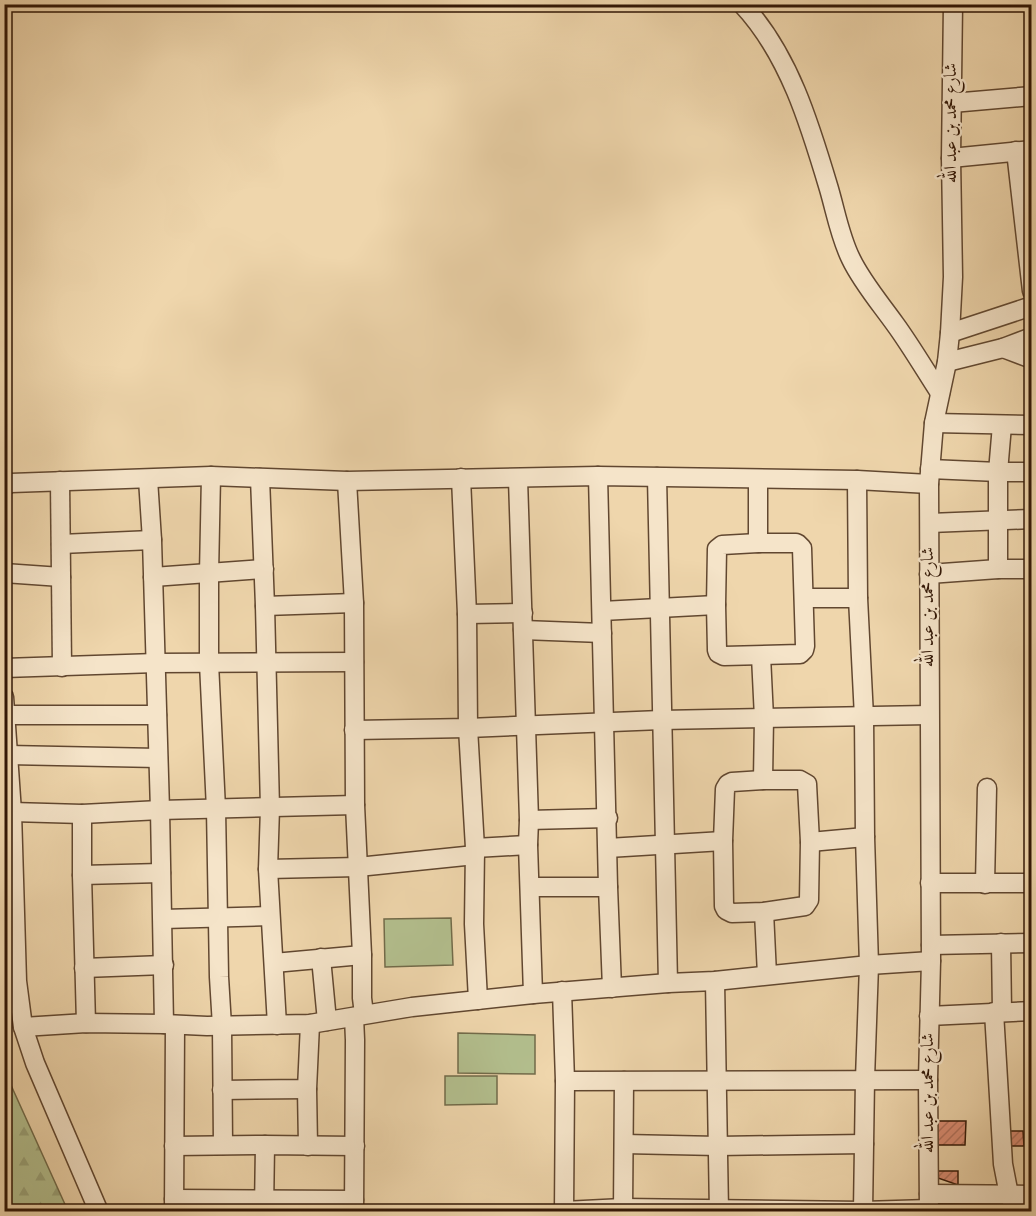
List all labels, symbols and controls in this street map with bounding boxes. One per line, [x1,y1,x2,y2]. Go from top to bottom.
street label: شارع محمد بن عبد الله [936,63,965,183]
street label: شارع محمد بن عبد الله [913,547,942,667]
street label: شارع محمد بن عبد الله [913,1033,942,1153]

